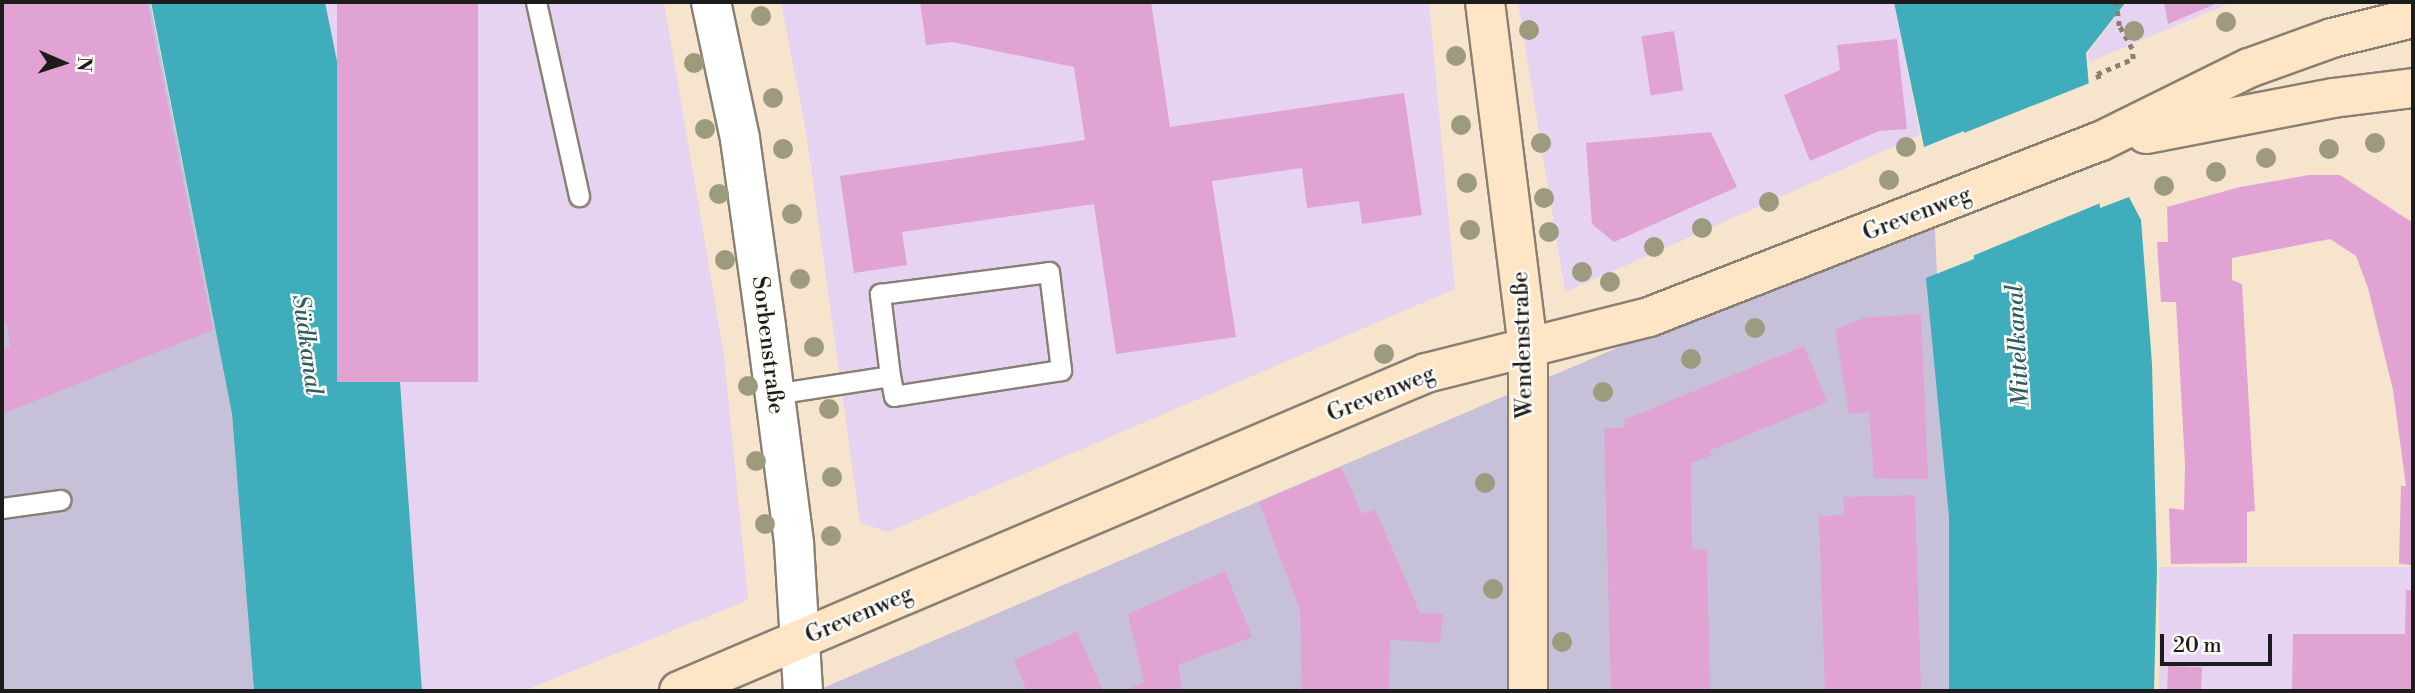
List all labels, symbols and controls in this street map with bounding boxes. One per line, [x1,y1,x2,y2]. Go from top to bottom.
north arrow [28,28,98,98]
text: N [72,56,96,72]
street label: Grevenweg [1859,181,1975,247]
street label: Wendenstraße [1507,271,1539,419]
street label: Sorbenstraße [746,274,790,416]
water label: Mittelkanal [2001,284,2037,408]
water label: Südkanal [285,293,327,397]
street label: Grevenweg [1323,360,1439,428]
street label: Grevenweg [801,580,917,650]
scale bar [2163,620,2275,664]
text: 20 m [2173,633,2222,659]

